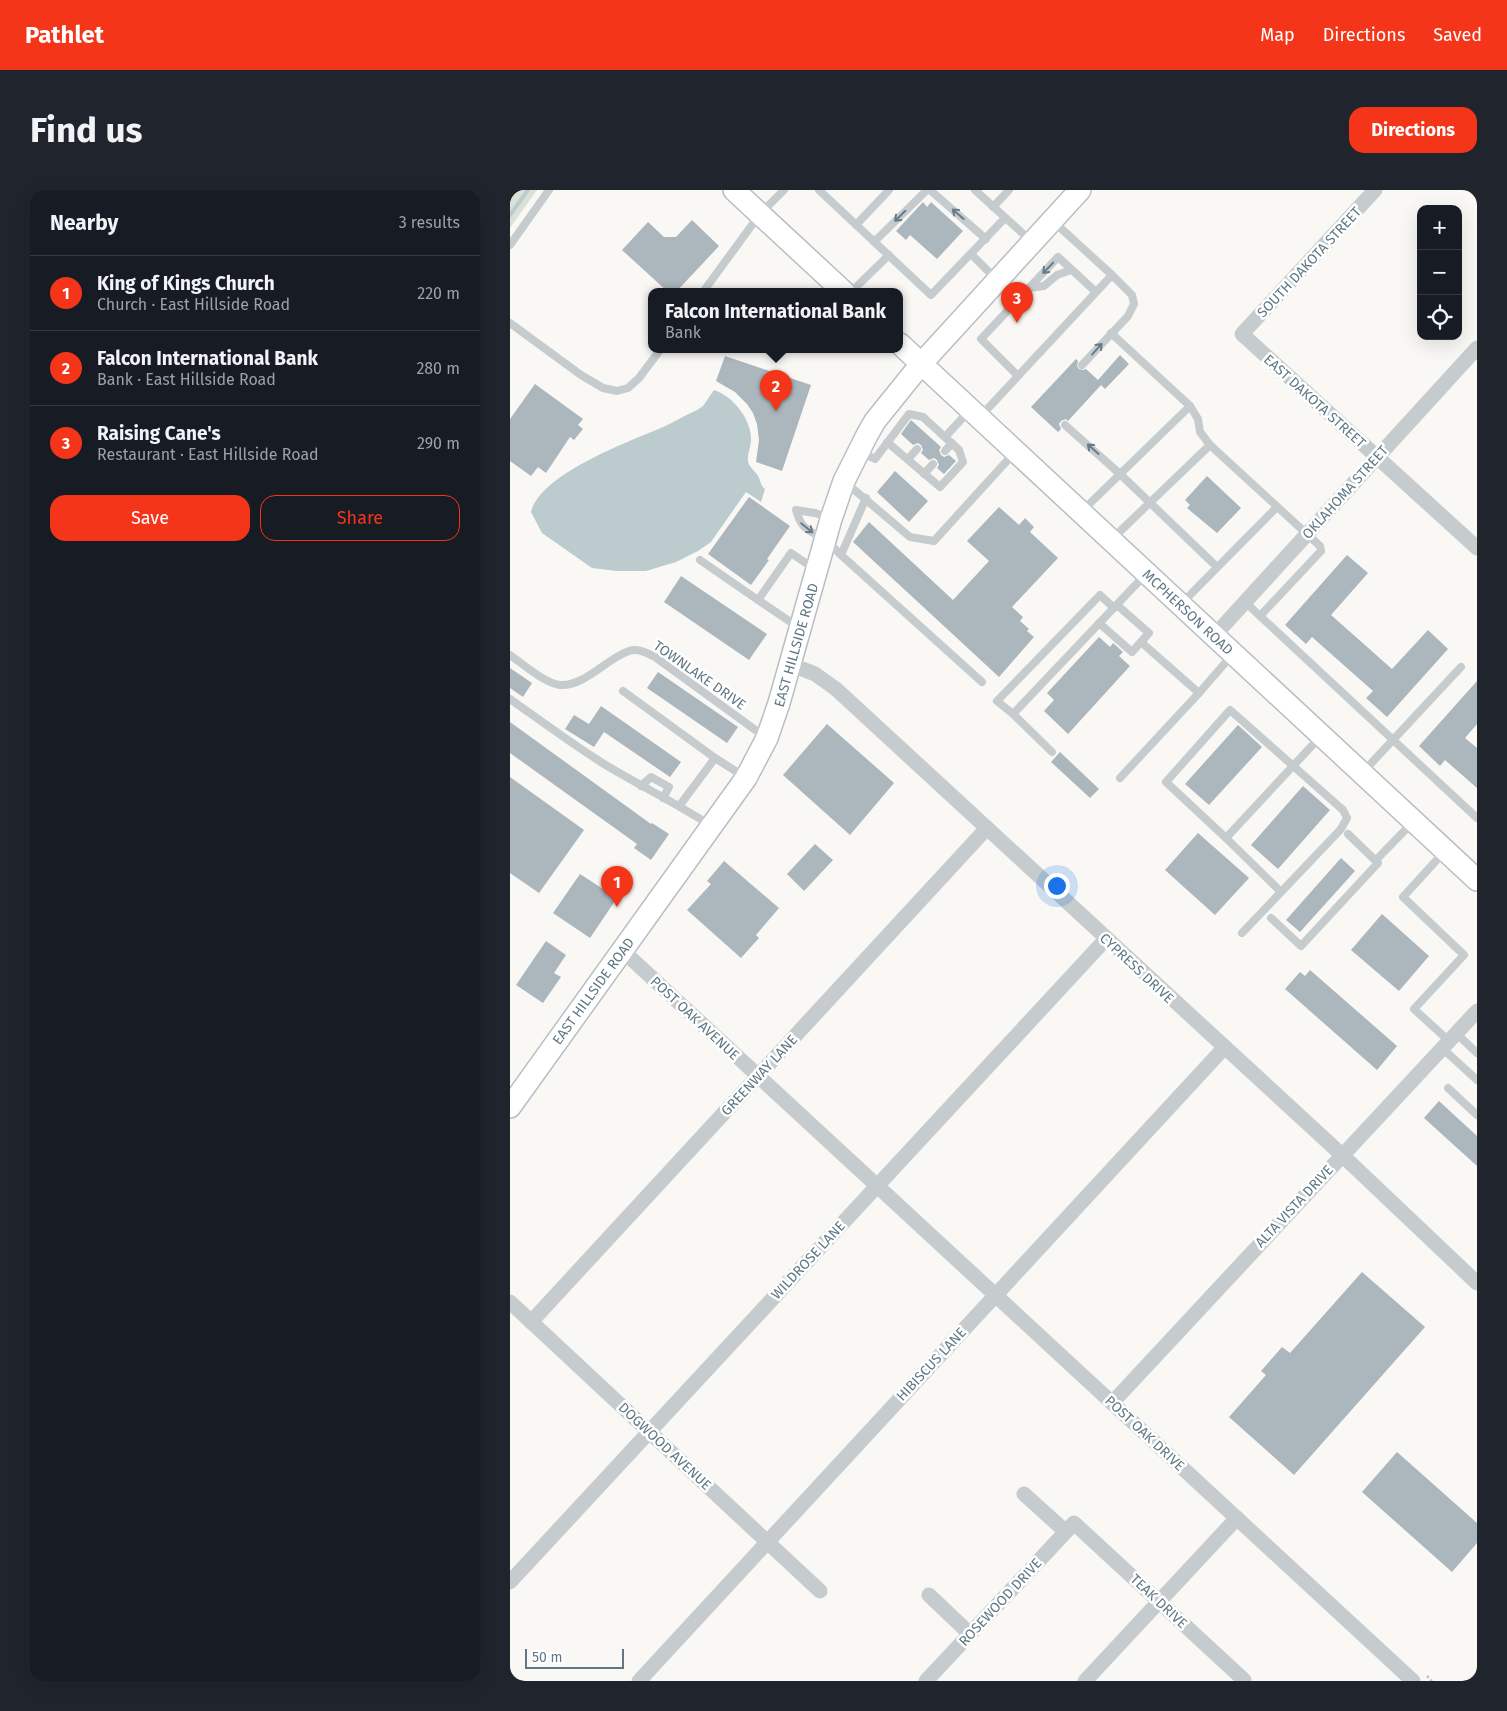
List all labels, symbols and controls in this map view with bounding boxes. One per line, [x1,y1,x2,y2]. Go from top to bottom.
text: Pathlet [25,21,104,49]
text: Map [1260,24,1295,46]
text: Directions [1323,24,1405,46]
text: Saved [1433,24,1482,46]
button: Directions [1349,107,1477,153]
text: Find us [30,109,142,151]
street label: SOUTH DAKOTA STREET [1254,203,1365,321]
map controls [1417,205,1462,340]
button: + [1417,205,1462,250]
one-way arrow [952,209,965,220]
text: Nearby [50,210,118,236]
one-way arrow [894,210,907,222]
text: 3 results [399,213,460,232]
button: − [1417,250,1462,295]
one-way arrow [1042,262,1054,274]
text: King of Kings Church [97,272,275,295]
pin: 3 [1001,282,1033,323]
text: 1 [62,284,70,303]
text: 220 m [417,284,460,303]
popup [648,288,903,353]
text: Church · East Hillside Road [97,295,290,314]
button: locate [1417,295,1462,340]
text: Falcon International Bank [665,300,886,323]
text: Bank [665,323,701,342]
one-way arrow [1091,343,1103,356]
text: Falcon International Bank [97,347,318,370]
street label: EAST DAKOTA STREET [1260,351,1370,452]
text: 2 [62,359,70,378]
text: 280 m [416,359,460,378]
text: Bank · East Hillside Road [97,370,276,389]
pin: 2 [760,370,792,411]
text: Raising Cane's [97,422,221,445]
text: 3 [62,434,70,453]
text: 290 m [417,434,460,453]
street label: OKLAHOMA STREET [1299,442,1392,543]
one-way arrow [1086,444,1099,455]
text: Restaurant · East Hillside Road [97,445,319,464]
button: Save [50,495,250,541]
button: Share [260,495,460,541]
one-way arrow [800,523,813,534]
street label: MCPHERSON ROAD [1139,566,1236,659]
street label: EAST HILLSIDE ROAD [771,581,822,709]
street label: TOWNLAKE DRIVE [650,637,749,714]
pin: 1 [601,866,633,907]
your location [1044,873,1070,899]
street label: CYPRESS DRIVE [1096,930,1177,1007]
street label: EAST HILLSIDE ROAD [549,934,638,1048]
street label: POST OAK AVENUE [647,973,743,1064]
street label: GREENWAY LANE [718,1031,801,1119]
street label: ALTA VISTA DRIVE [1252,1162,1337,1251]
street label: WILDROSE LANE [768,1218,849,1303]
street label: HIBISCUS LANE [893,1324,970,1405]
street label: POST OAK DRIVE [1101,1392,1188,1475]
street label: DOGWOOD AVENUE [615,1399,715,1494]
street label: ROSEWOOD DRIVE [955,1555,1045,1650]
street label: TEAK DRIVE [1127,1571,1191,1632]
scale bar [525,1646,624,1669]
text: 50 m [532,1649,563,1666]

